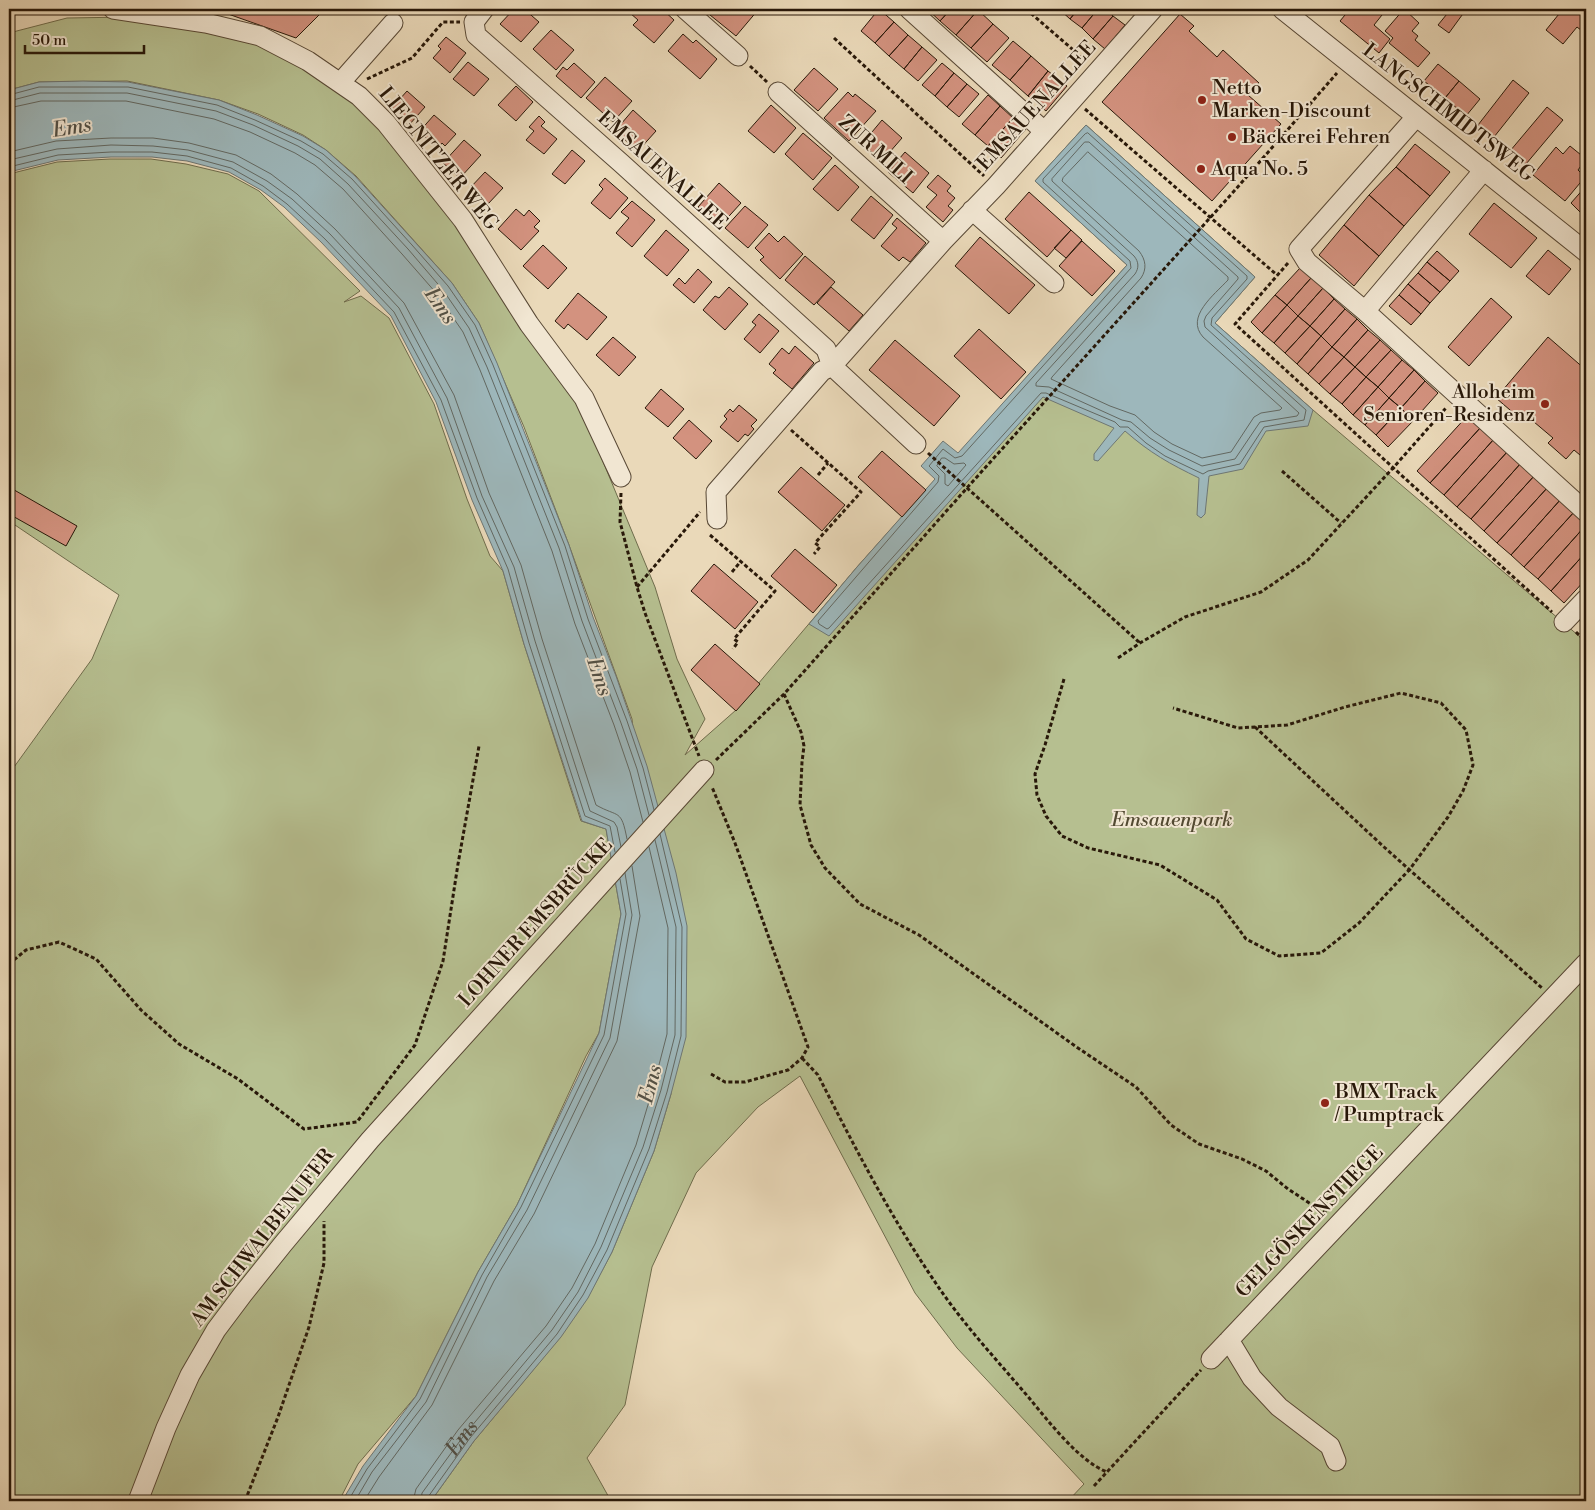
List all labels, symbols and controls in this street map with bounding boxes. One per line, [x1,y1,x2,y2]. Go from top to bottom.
scale bar [25,22,144,54]
text: 50 m [32,31,66,50]
street label: EMSAUENALLEE [972,36,1102,176]
street label: LANGSCHMIDTSWEG [1357,38,1539,188]
place label: Netto Marken-Discount [1212,76,1371,124]
street label: LIEGNITZER WEG [372,82,504,236]
marker: Netto Marken-Discount [1196,94,1208,106]
street label: EMSAUENALLEE [592,106,732,236]
street label: ZUR MILI [833,110,918,190]
water label: Ems [50,112,93,144]
place label: Bäckerei Fehren [1241,125,1390,150]
marker: Bäckerei Fehren [1226,131,1238,143]
place label: Aqua No. 5 [1210,157,1308,182]
marker: Aqua No. 5 [1195,163,1207,175]
water label: Ems [418,282,462,329]
place label: Alloheim Senioren-Residenz [1363,380,1535,428]
marker: Alloheim Senioren-Residenz [1539,398,1551,410]
water label: Ems [580,653,618,700]
park label: Emsauenpark [1110,808,1233,833]
street label: LOHNER EMSBRÜCKE [453,833,618,1013]
water label: Ems [633,1062,669,1107]
place label: BMX Track / Pumptrack [1334,1080,1445,1128]
marker: BMX Track / Pumptrack [1319,1097,1331,1109]
street label: GELGÖSKENSTIEGE [1230,1140,1389,1303]
street label: AM SCHWALBENUFER [185,1143,341,1333]
water label: Ems [439,1415,484,1462]

